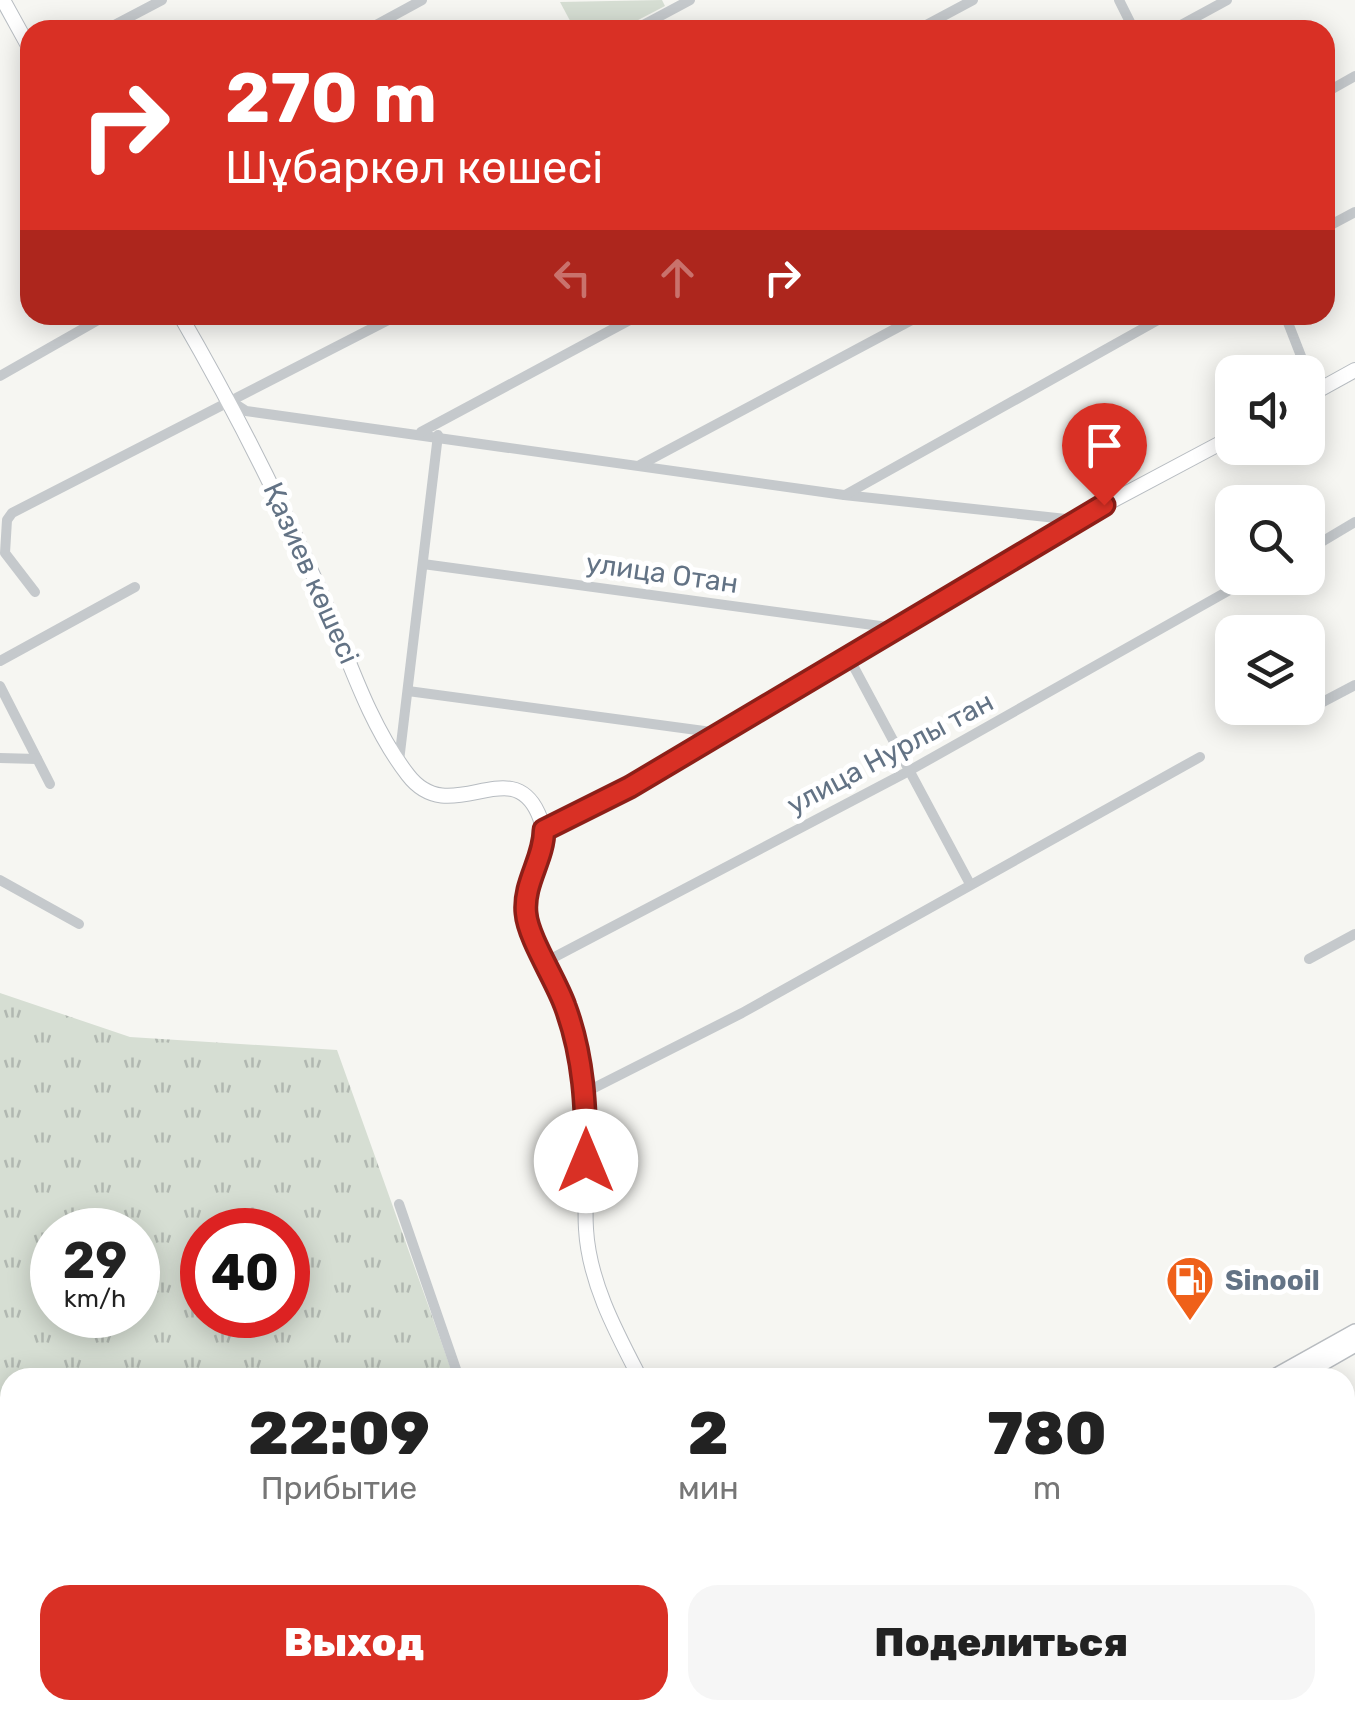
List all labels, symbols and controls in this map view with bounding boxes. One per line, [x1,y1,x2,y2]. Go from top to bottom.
text: 270 m [225,57,437,140]
icon: right [60,60,190,190]
text: Шұбаркөл көшесі [225,141,603,194]
icon: left [545,250,600,305]
icon: ahead [650,250,705,305]
icon: right [755,250,810,305]
map controls [1215,355,1325,725]
button: sound [1215,355,1325,465]
pin [1062,403,1147,506]
icon: arrive [1077,418,1132,473]
street label: Қазиев көшесі [256,477,366,669]
button: search [1215,485,1325,595]
street label: улица Отан [584,546,740,600]
button: layers [1215,615,1325,725]
street label: улица Нурлы тан [781,685,999,821]
position arrow [534,1109,638,1213]
speed limit sign: 40 [180,1208,310,1338]
text: 29 [63,1231,127,1291]
fuel station icon: Sinooil [1164,1254,1216,1322]
place label: Sinooil [1225,1264,1320,1297]
text: km/h [64,1284,126,1313]
text: 22:09 [248,1398,430,1469]
text: 2 [688,1398,729,1469]
text: 780 [987,1398,1107,1469]
text: Прибытие [261,1469,417,1507]
text: мин [678,1469,739,1507]
text: m [1033,1469,1061,1507]
button: Выход [40,1585,668,1700]
button: Поделиться [688,1585,1315,1700]

